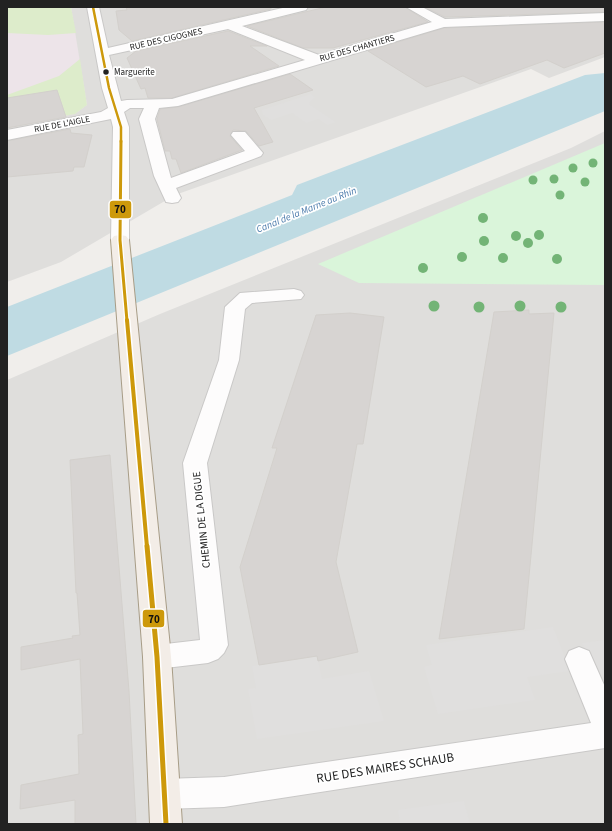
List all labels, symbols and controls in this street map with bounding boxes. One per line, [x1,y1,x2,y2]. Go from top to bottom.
street label: RUE DES CIGOGNES [128,25,204,54]
street label: RUE DES CHANTIERS [318,31,397,65]
place label: Marguerite [114,66,155,79]
marker: Marguerite [101,67,111,77]
street label: RUE DE L'AIGLE [33,113,91,136]
water label: Canal de la Marne au Rhin [254,183,359,236]
line badge: 70 [109,200,132,219]
text: 70 [114,202,126,217]
street label: CHEMIN DE LA DIGUE [189,471,214,569]
line badge: 70 [142,609,165,628]
text: 70 [148,612,160,627]
street label: RUE DES MAIRES SCHAUB [315,748,456,788]

